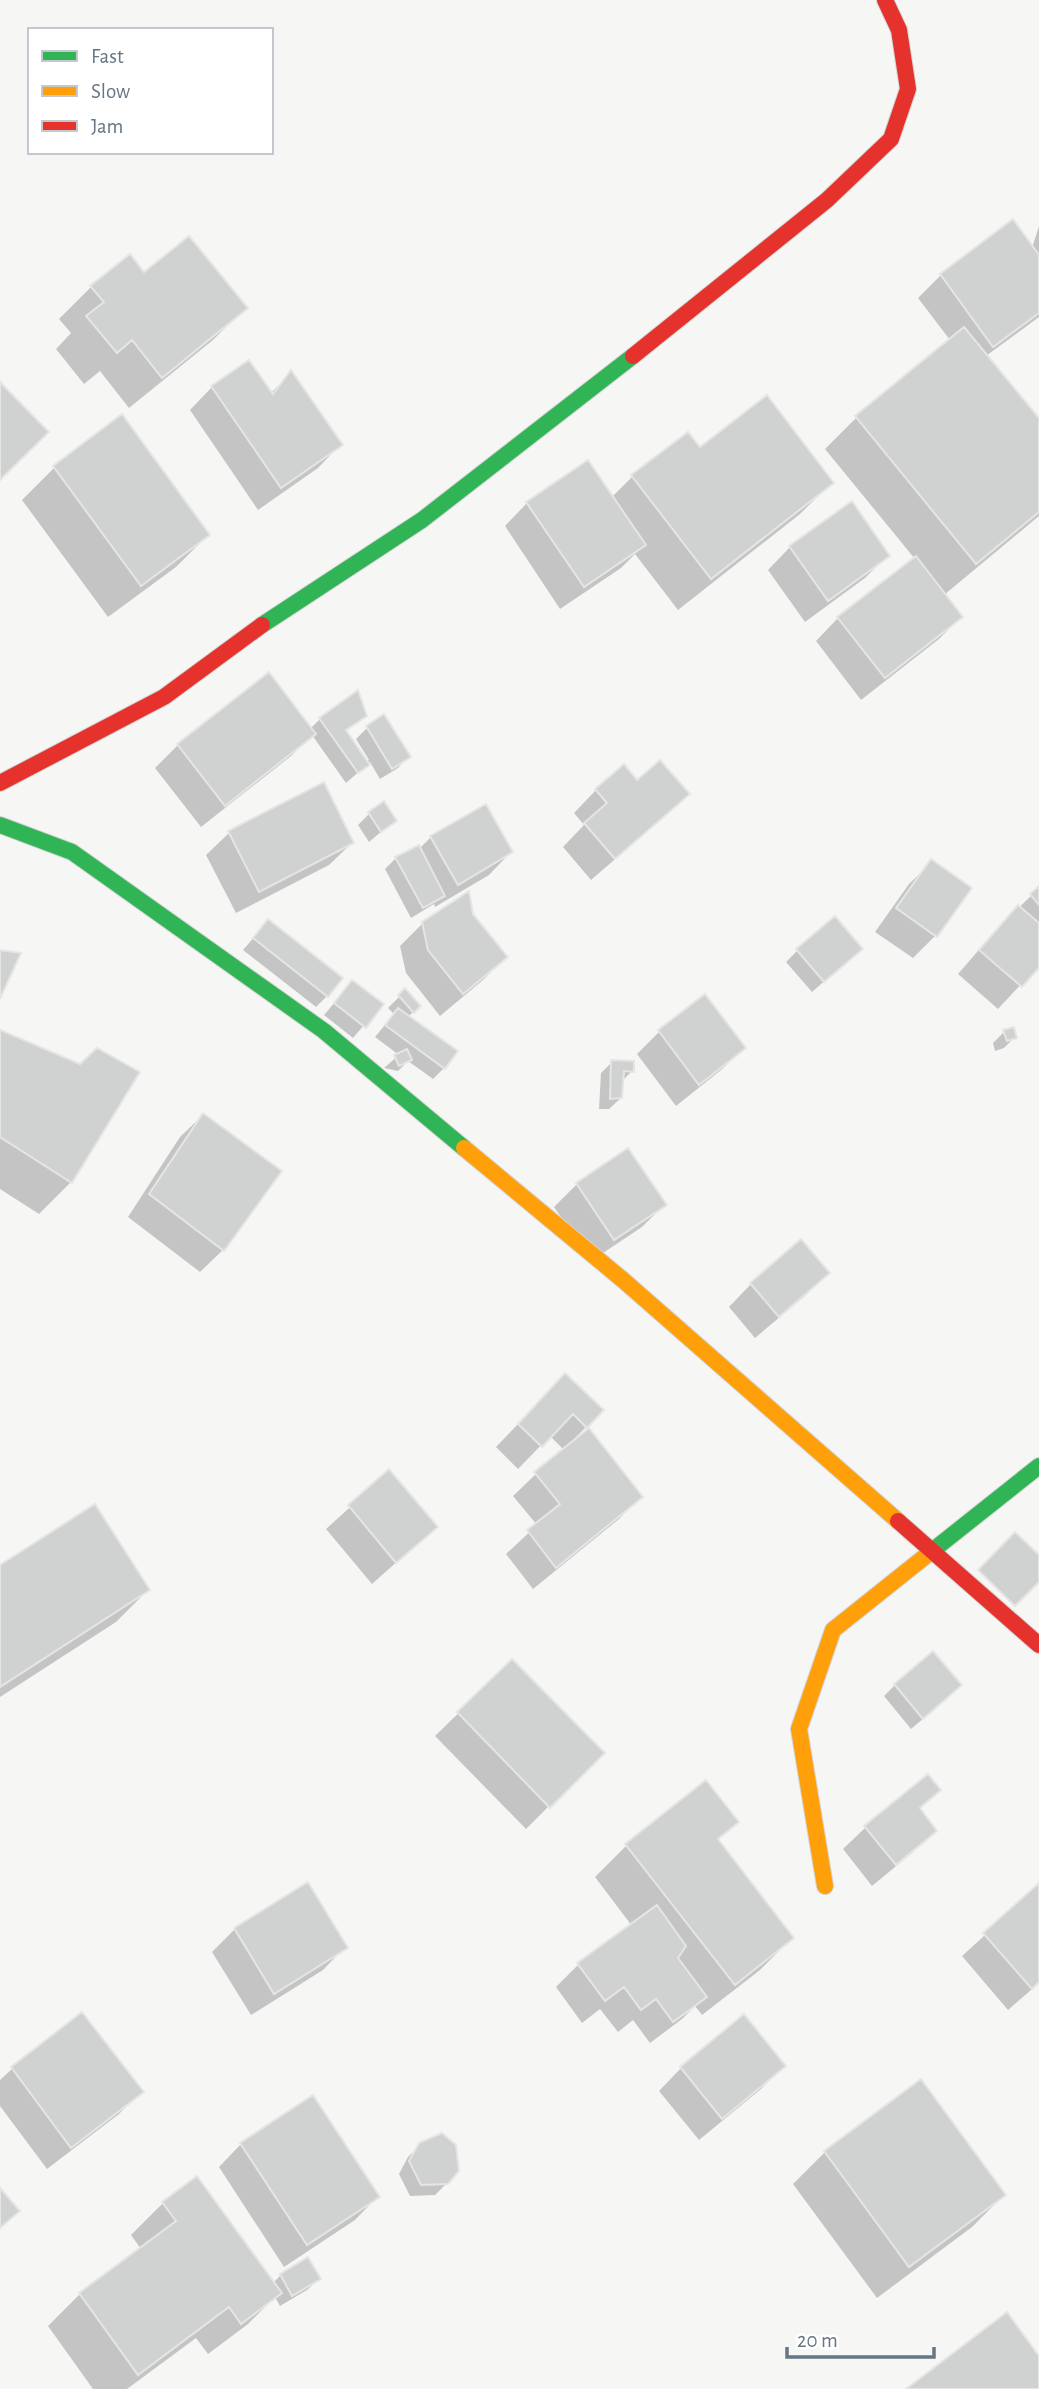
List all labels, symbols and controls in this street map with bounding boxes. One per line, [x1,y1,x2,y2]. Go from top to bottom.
legend [28,28,273,154]
text: Fast [91,46,124,67]
text: Slow [91,81,130,102]
text: Jam [91,116,123,137]
scale bar [787,2316,934,2360]
text: 20 m [797,2330,838,2351]

